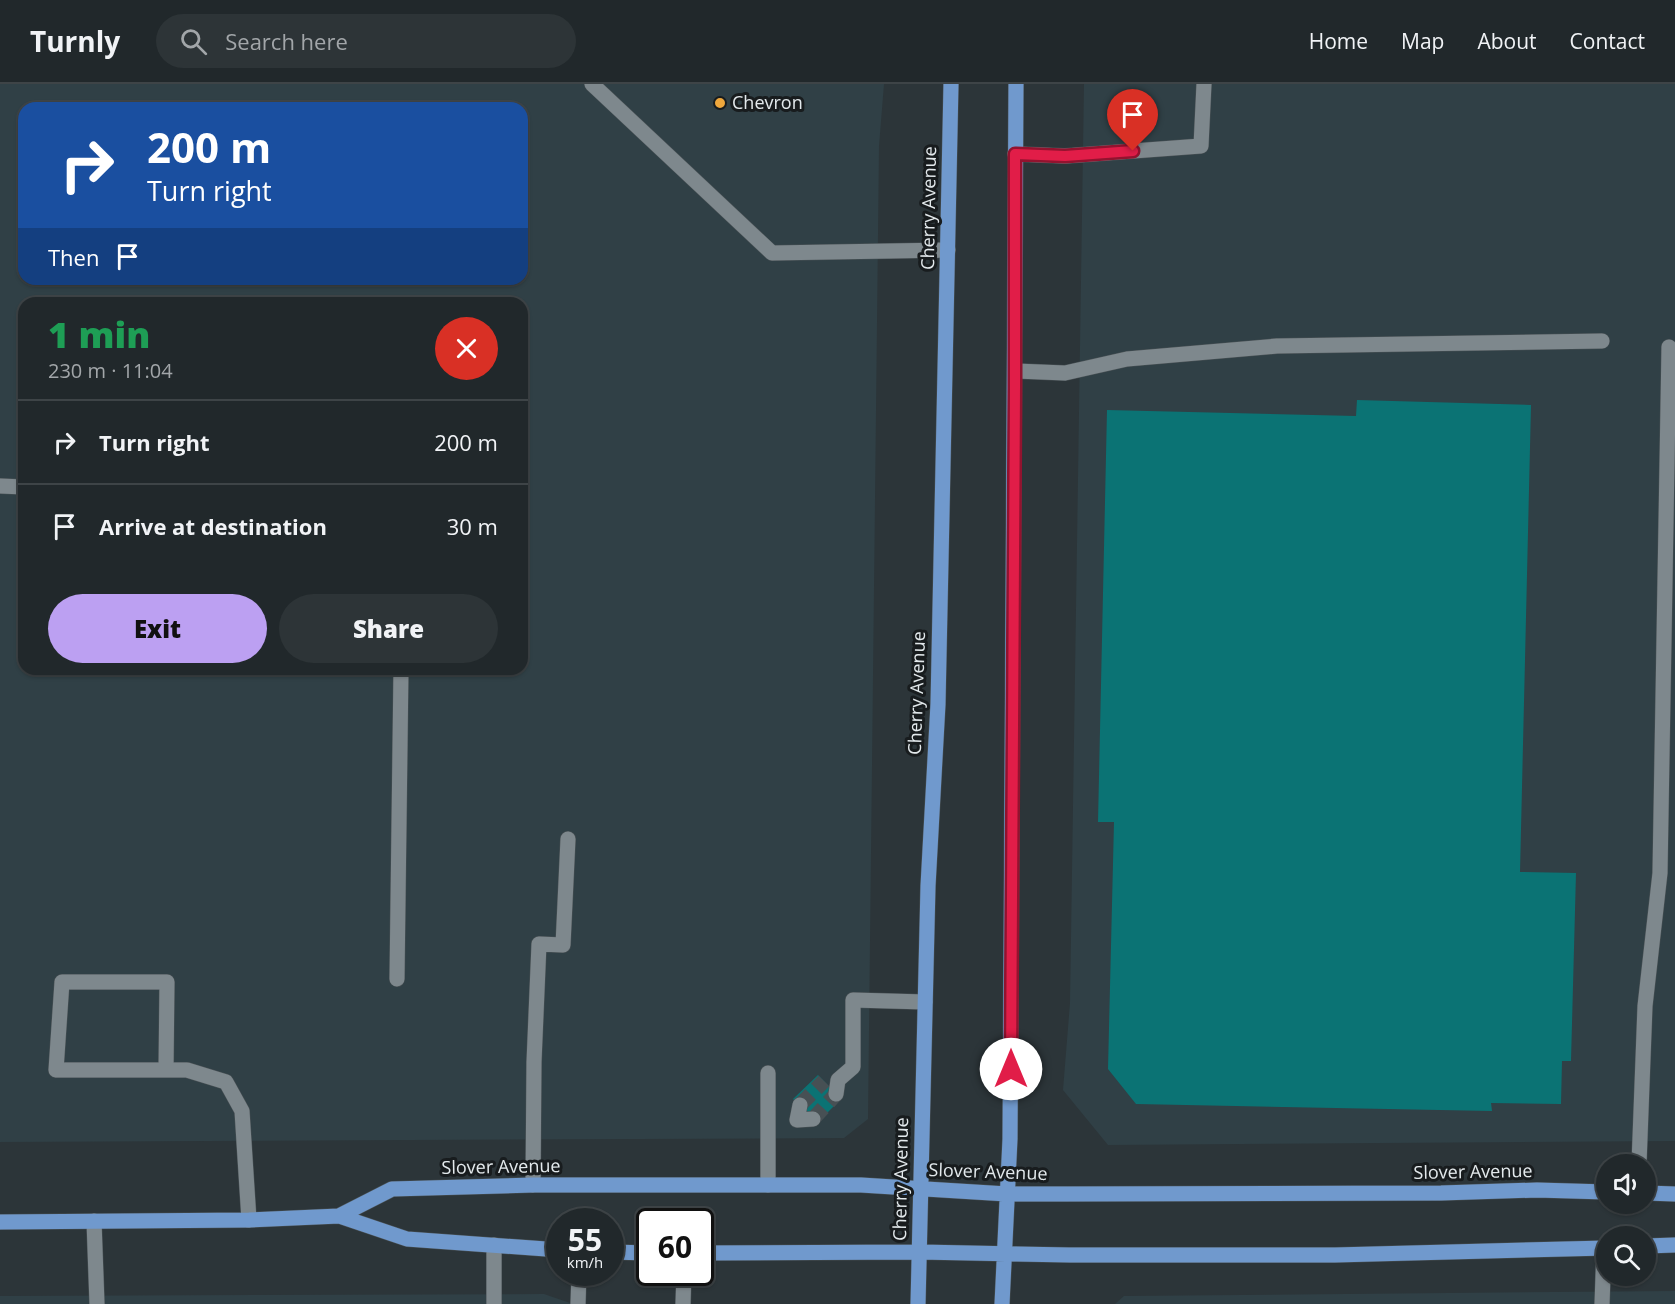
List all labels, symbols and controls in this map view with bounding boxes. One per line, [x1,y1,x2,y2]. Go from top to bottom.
search box [156,14,576,68]
text: Turnly [30,22,120,60]
icon: search [177,25,210,58]
text: Search here [225,26,348,56]
text: Home [1309,27,1368,55]
text: Map [1401,27,1444,55]
text: About [1477,27,1537,55]
text: Contact [1570,27,1645,55]
pin [1107,89,1158,151]
place label: Chevron [732,90,803,114]
marker: Chevron [713,96,727,110]
icon: arrive [1116,98,1149,131]
text: 200 m [147,118,271,175]
icon: right [48,126,126,204]
street label: Cherry Avenue [915,146,941,270]
text: Turn right [147,172,272,209]
icon: arrive [111,240,144,273]
text: Then [48,242,99,272]
text: 1 min [48,310,150,359]
button: close [435,317,498,380]
text: 230 m · 11:04 [48,357,173,384]
icon: right [48,426,81,459]
text: Turn right [99,427,210,457]
text: 200 m [434,427,498,457]
icon: arrive [48,510,81,543]
text: Arrive at destination [99,511,327,541]
text: 30 m [447,511,498,541]
button: Exit [48,594,267,663]
button: Share [279,594,498,663]
street label: Cherry Avenue [902,631,930,755]
position arrow [979,1037,1043,1101]
street label: Cherry Avenue [887,1117,913,1241]
street label: Slover Avenue [441,1153,561,1179]
map controls [1596,1154,1656,1286]
button: sound [1596,1154,1656,1214]
street label: Slover Avenue [928,1157,1048,1185]
street label: Slover Avenue [1413,1158,1533,1184]
speed limit sign: 60 [636,1208,714,1286]
text: 55 [568,1219,602,1260]
button: search [1596,1226,1656,1286]
text: km/h [567,1252,603,1272]

